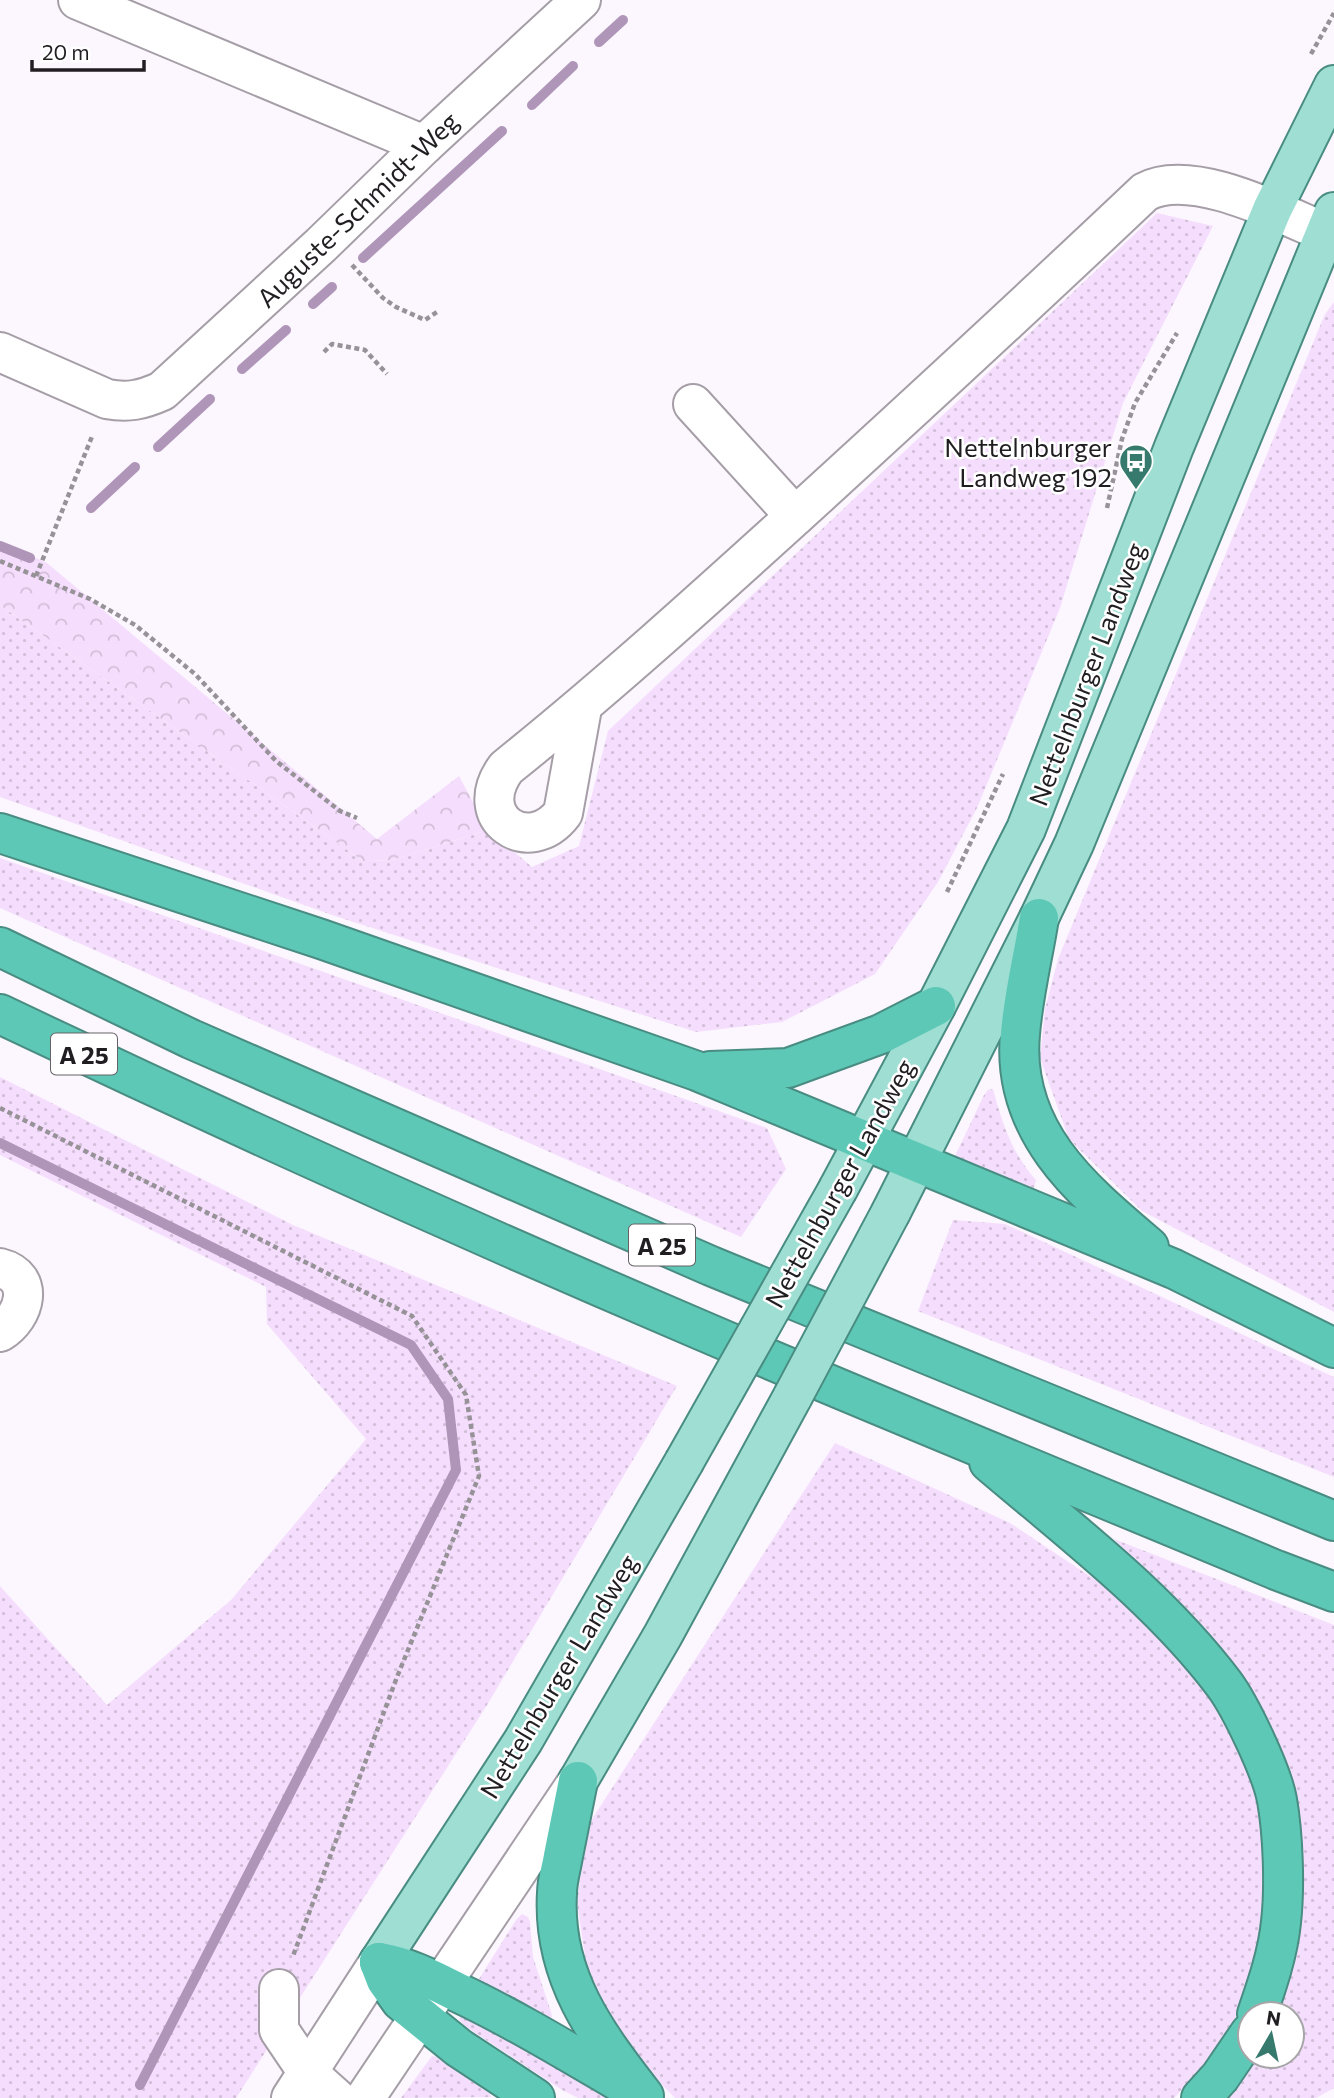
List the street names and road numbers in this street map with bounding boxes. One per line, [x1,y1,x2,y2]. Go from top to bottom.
street label: Auguste-Schmidt-Weg [250,105,464,313]
street label: Nettelnburger Landweg [1021,538,1151,810]
road number: A 25 [51,1034,117,1074]
street label: Nettelnburger Landweg [758,1053,920,1313]
road number: A 25 [629,1224,695,1266]
street label: Nettelnburger Landweg [473,1548,643,1804]

